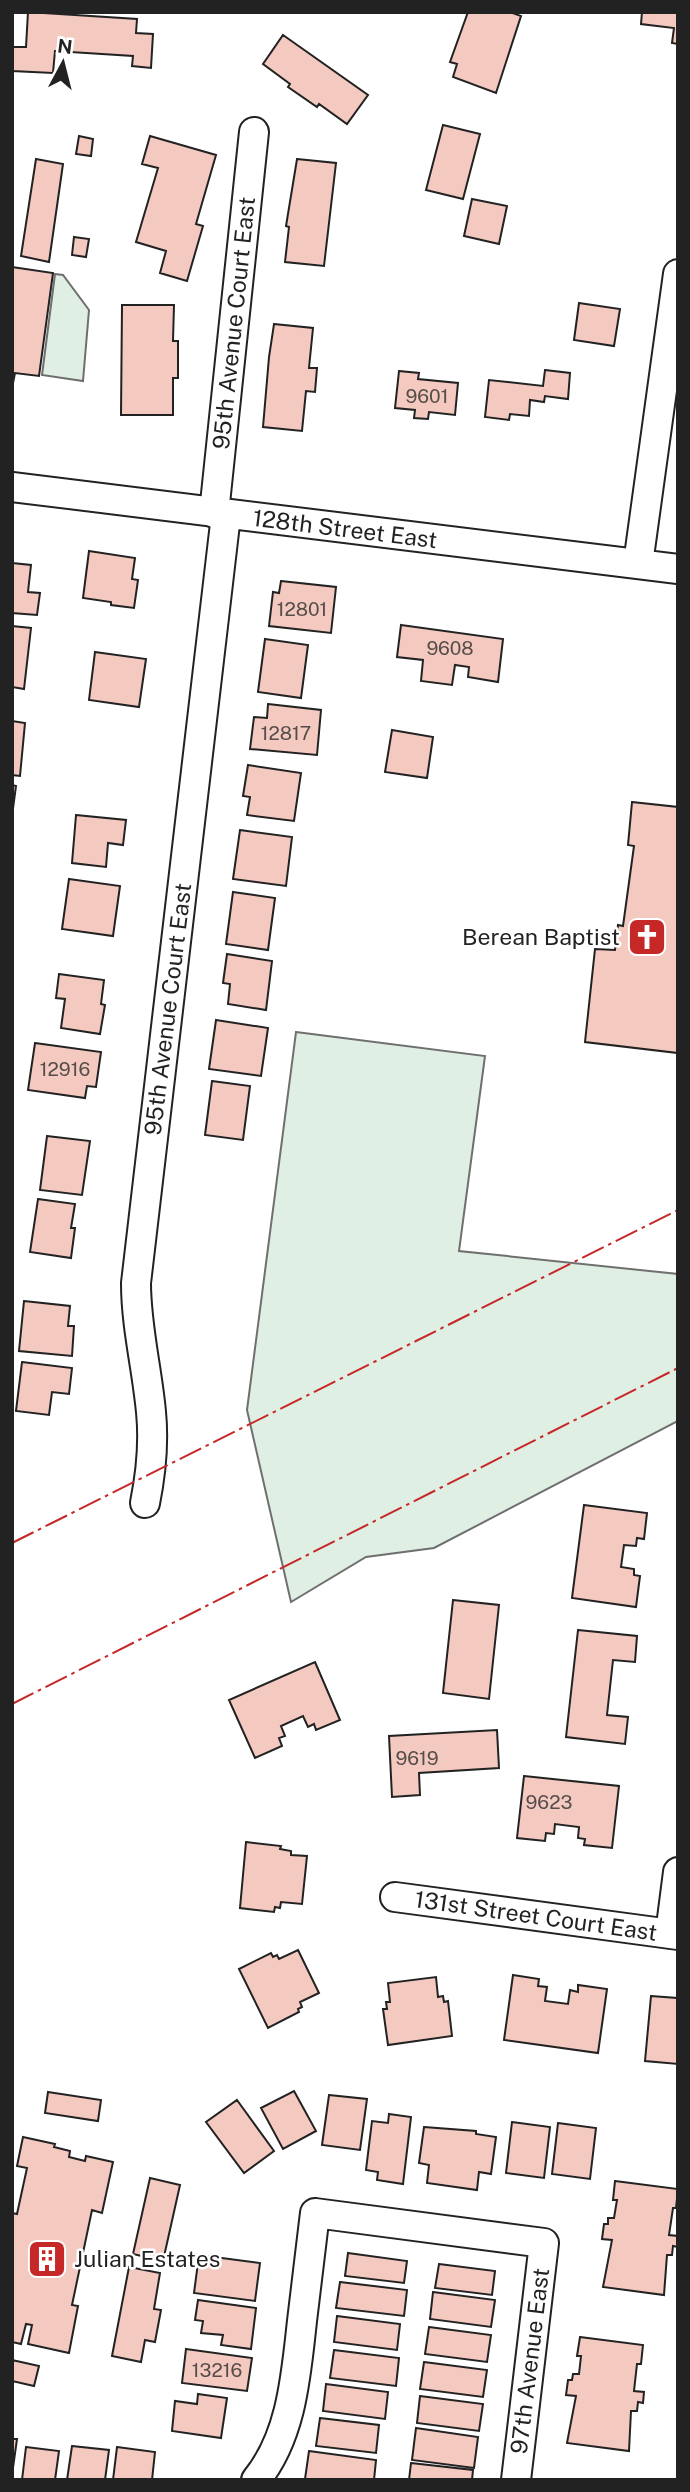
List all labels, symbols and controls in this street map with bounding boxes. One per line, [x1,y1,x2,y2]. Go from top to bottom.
north arrow [28,28,98,98]
text: N [56,34,74,58]
street label: 95th Avenue Court East [207,195,260,451]
house number: 9601 [406,385,448,407]
street label: 128th Street East [251,504,439,553]
house number: 12801 [277,598,327,620]
house number: 9608 [426,637,474,659]
house number: 12817 [261,722,311,744]
street label: 95th Avenue Court East [139,881,196,1137]
church icon: Berean Baptist [626,916,668,958]
place label: Berean Baptist [462,923,620,950]
house number: 12916 [40,1058,90,1080]
house number: 9619 [395,1747,439,1769]
house number: 9623 [526,1791,572,1813]
street label: 131st Street Court East [413,1885,659,1946]
building icon: Julian Estates [26,2238,68,2280]
place label: Julian Estates [74,2245,220,2272]
street label: 97th Avenue East [505,2266,554,2455]
house number: 13216 [192,2359,242,2381]

